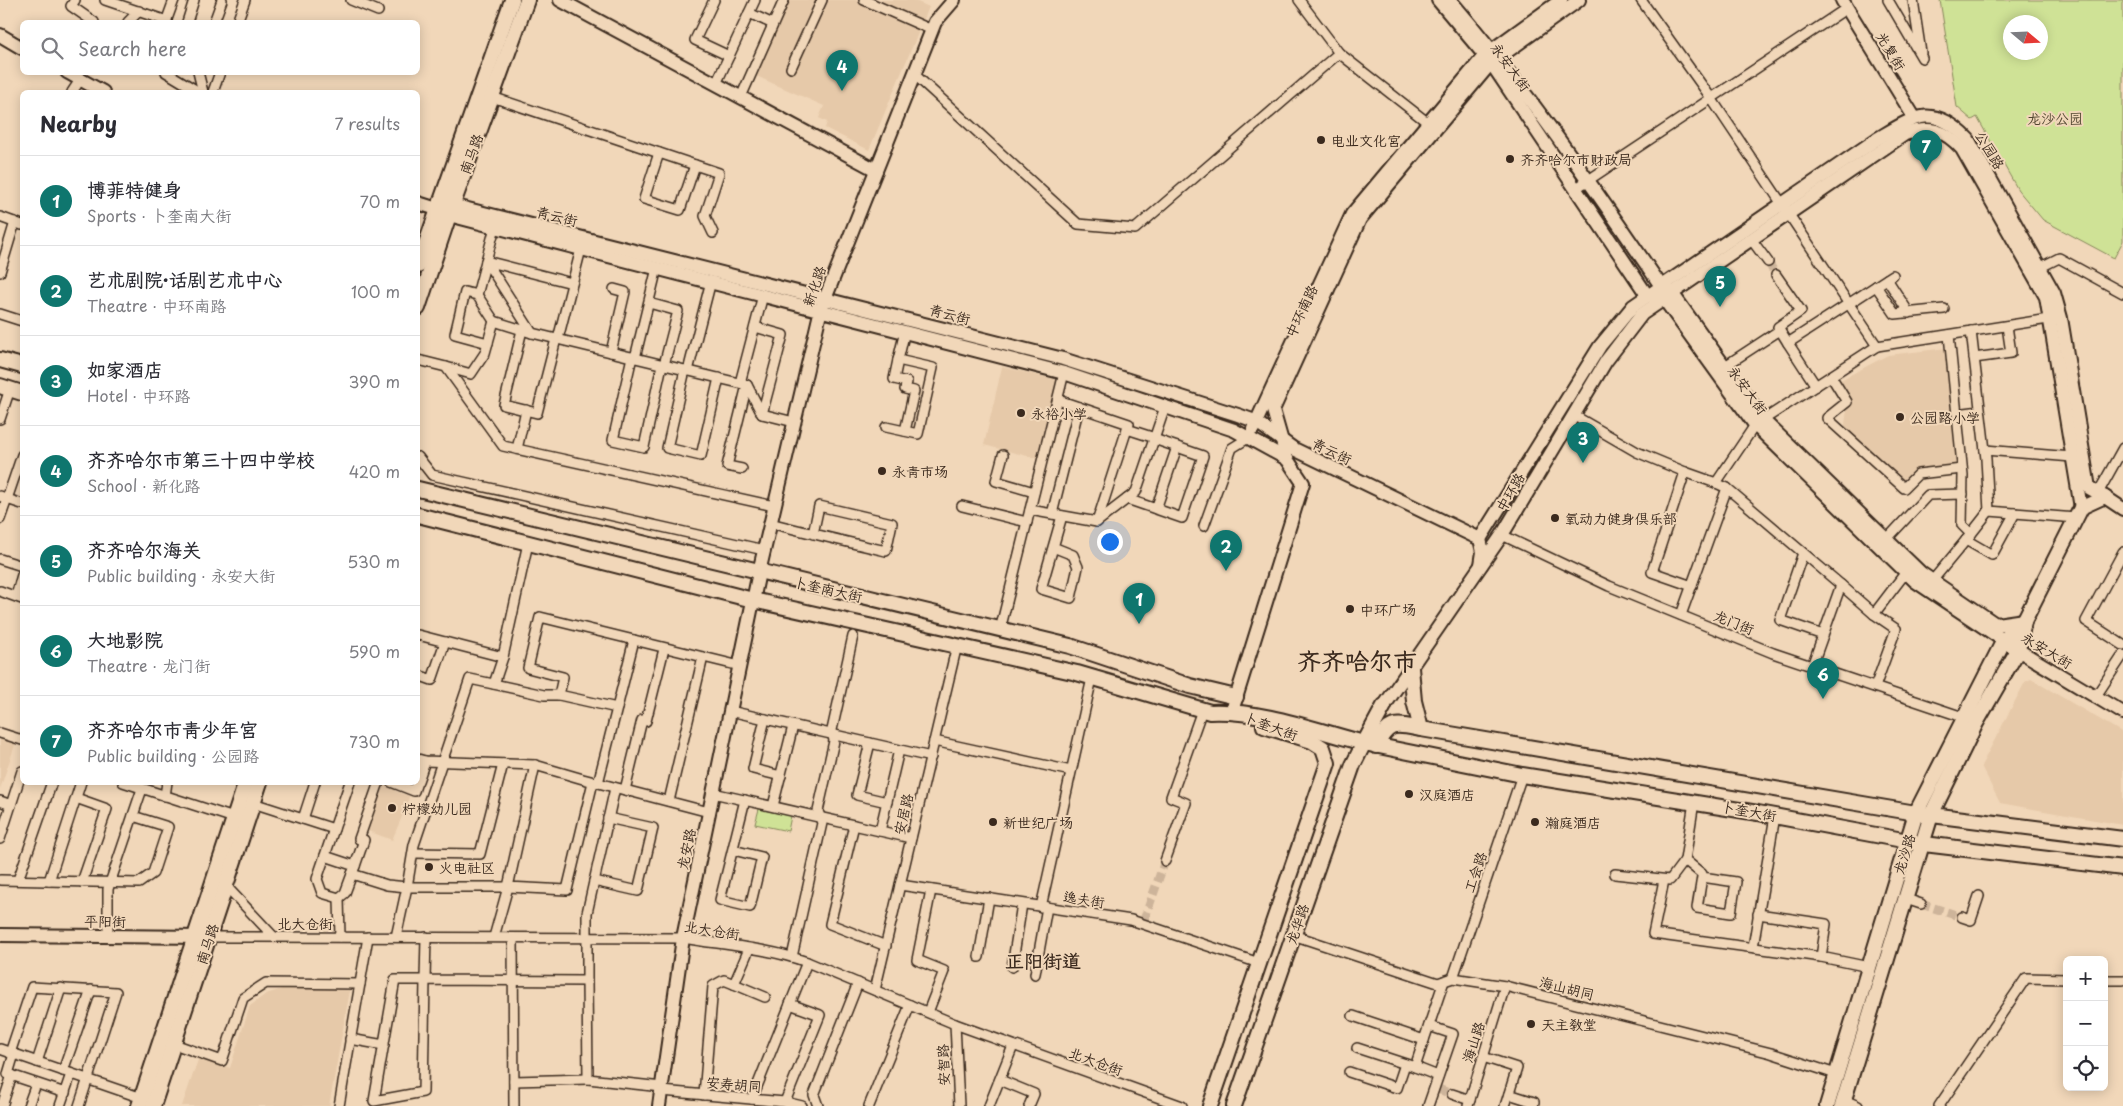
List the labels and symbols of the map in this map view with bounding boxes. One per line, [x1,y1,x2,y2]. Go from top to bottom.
north arrow [2003,15,2048,60]
street label: 光复街 [1871,28,1911,74]
street label: 永安大街 [1486,38,1536,96]
pin: 4 [826,50,858,91]
park label: 龙沙公园 [2027,108,2083,129]
street label: 公园路 [1970,127,2010,173]
place label: 电业文化宫 [1331,130,1401,151]
pin: 7 [1910,130,1942,171]
street label: 南马路 [454,131,488,177]
marker: 电业文化宫 [1315,134,1327,146]
place label: 齐齐哈尔市财政局 [1520,149,1632,170]
marker: 齐齐哈尔市财政局 [1504,153,1516,165]
street label: 青云街 [534,201,580,231]
street label: 新化路 [797,263,831,309]
pin: 5 [1704,266,1736,307]
street label: 中环南路 [1280,281,1322,341]
street label: 青云街 [927,298,973,330]
street label: 永安大街 [1723,361,1773,419]
place label: 永裕小学 [1031,403,1087,424]
marker: 永裕小学 [1015,407,1027,419]
place label: 公园路小学 [1910,407,1980,428]
marker: 公园路小学 [1894,411,1906,423]
pin: 3 [1567,422,1599,463]
street label: 青云街 [1309,432,1355,470]
place label: 永青市场 [892,461,948,482]
marker: 永青市场 [876,465,888,477]
street label: 中环路 [1490,469,1530,515]
place label: 氧动力健身俱乐部 [1565,508,1677,529]
marker: 氧动力健身俱乐部 [1549,512,1561,524]
your location [1097,529,1123,555]
pin: 2 [1210,530,1242,571]
street label: 卜奎南大街 [792,571,864,607]
pin: 1 [1123,583,1155,624]
place label: 中环广场 [1360,599,1416,620]
marker: 中环广场 [1344,603,1356,615]
street label: 龙门街 [1711,604,1757,640]
street label: 永安大街 [2018,627,2076,673]
district label: 齐齐哈尔市 [1297,642,1417,678]
pin: 6 [1807,658,1839,699]
street label: 卜奎大街 [1241,707,1301,745]
place label: 汉庭酒店 [1419,784,1475,805]
marker: 汉庭酒店 [1403,788,1415,800]
street label: 安居路 [888,791,918,837]
street label: 卜奎大街 [1720,796,1778,826]
place label: 柠檬幼儿园 [402,798,472,819]
marker: 柠檬幼儿园 [386,802,398,814]
place label: 新世纪广场 [1003,812,1073,833]
place label: 瀚庭酒店 [1545,812,1601,833]
marker: 新世纪广场 [987,816,999,828]
marker: 瀚庭酒店 [1529,816,1541,828]
street label: 龙安路 [671,826,701,872]
street label: 龙沙路 [1888,831,1920,877]
street label: 工会路 [1458,849,1492,895]
place label: 火电社区 [439,857,495,878]
marker: 火电社区 [423,861,435,873]
street label: 逸夫街 [1062,885,1106,913]
street label: 龙华路 [1280,901,1314,947]
street label: 平阳街 [84,910,126,932]
street label: 北大仓街 [277,913,333,934]
street label: 北大仓街 [683,915,741,945]
street label: 南马路 [191,921,223,967]
district label: 正阳街道 [1005,946,1081,974]
street label: 海山胡同 [1537,971,1597,1005]
place label: 天主教堂 [1541,1014,1597,1035]
marker: 天主教堂 [1525,1018,1537,1030]
street label: 海山路 [1457,1019,1489,1065]
street label: 北大仓街 [1066,1042,1126,1080]
street label: 安智路 [932,1044,954,1086]
street label: 安寿胡同 [705,1071,763,1097]

